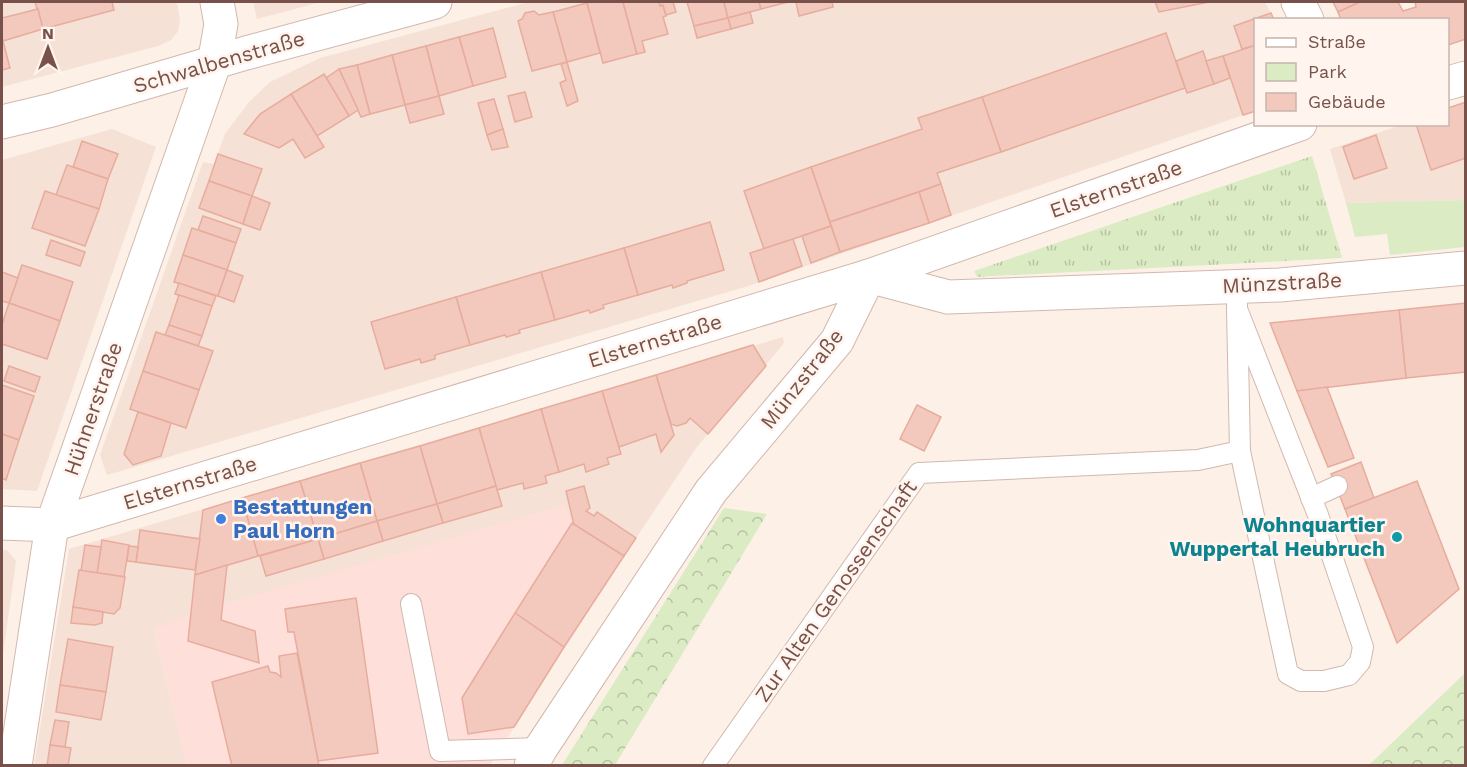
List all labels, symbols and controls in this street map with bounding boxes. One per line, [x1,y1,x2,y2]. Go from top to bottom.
north arrow [18,18,78,78]
legend [1254,18,1449,126]
text: N [42,24,54,43]
street label: Schwalbenstraße [130,25,307,98]
text: Straße [1308,31,1366,52]
text: Park [1308,61,1347,82]
text: Gebäude [1308,91,1386,112]
street label: Elsternstraße [1046,154,1185,223]
street label: Münzstraße [1221,267,1343,298]
street label: Elsternstraße [585,308,725,373]
street label: Münzstraße [755,324,848,434]
street label: Hühnerstraße [58,339,127,479]
street label: Elsternstraße [120,450,260,515]
street label: Zur Alten Genossenschaft [749,475,922,706]
place label: Bestattungen Paul Horn [233,494,372,543]
marker: Bestattungen Paul Horn [214,512,228,526]
place label: Wohnquartier Wuppertal Heubruch [1169,512,1385,561]
marker: Wohnquartier Wuppertal Heubruch [1390,530,1404,544]

